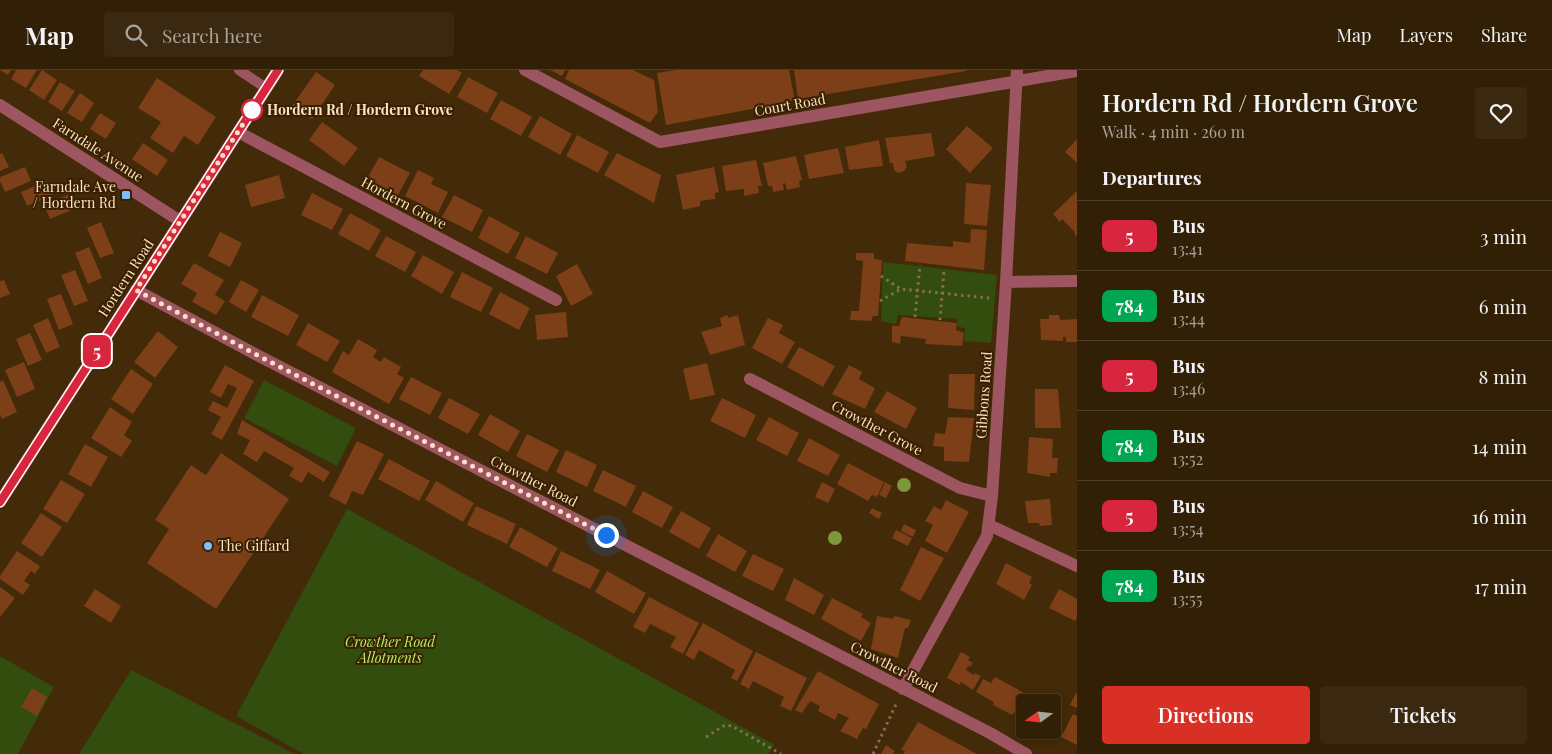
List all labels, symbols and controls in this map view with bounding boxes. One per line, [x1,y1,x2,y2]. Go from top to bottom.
search box [104,12,454,57]
text: Map [25,19,74,51]
icon: search [122,21,150,49]
text: Search here [162,22,262,48]
text: Map [1336,23,1371,47]
text: Layers [1399,23,1453,47]
text: Share [1481,23,1527,47]
text: Hordern Rd / Hordern Grove [1102,86,1418,118]
button: heart [1475,87,1527,139]
street label: Court Road [753,89,827,120]
marker: Hordern Rd / Hordern Grove [241,99,263,121]
place label: Hordern Rd / Hordern Grove [267,100,453,119]
street label: Farndale Avenue [49,113,147,186]
text: Walk · 4 min · 260 m [1102,121,1245,142]
text: Departures [1102,164,1202,190]
street label: Hordern Grove [358,172,450,233]
place label: Farndale Ave / Hordern Rd [33,177,116,212]
marker: Farndale Ave / Hordern Rd [120,189,132,201]
text: Bus [1172,212,1205,238]
text: 3 min [1480,223,1527,249]
text: 5 [1125,224,1134,248]
street label: Hordern Road [93,235,158,320]
text: 13:41 [1172,238,1203,259]
text: Bus [1172,282,1205,308]
text: 6 min [1479,293,1527,319]
text: 784 [1116,294,1143,318]
text: 13:44 [1172,308,1205,329]
line badge: 5 [81,335,113,367]
text: 5 [93,339,101,363]
street label: Gibbons Road [971,351,996,439]
text: Bus [1172,352,1205,378]
text: 8 min [1479,363,1527,389]
text: 5 [1125,364,1134,388]
text: 13:46 [1172,378,1205,399]
street label: Crowther Grove [828,396,926,460]
text: Bus [1172,422,1205,448]
text: 14 min [1472,433,1527,459]
text: 784 [1116,434,1143,458]
text: 13:52 [1172,448,1203,469]
street label: Crowther Road [487,450,581,511]
text: Bus [1172,492,1205,518]
text: 16 min [1472,503,1527,529]
text: 5 [1125,504,1134,528]
text: 13:54 [1172,518,1204,539]
your location [594,523,619,548]
place label: The Giffard [218,536,290,555]
marker: The Giffard [202,540,214,552]
text: Bus [1172,562,1205,588]
text: 17 min [1474,573,1527,599]
text: 784 [1116,574,1143,598]
text: 13:55 [1172,588,1202,609]
park label: Crowther Road Allotments [345,632,436,667]
street label: Crowther Road [847,636,941,697]
button: Directions [1102,686,1310,744]
button: Tickets [1320,686,1527,744]
north arrow [1016,694,1061,739]
map controls [1016,694,1061,739]

